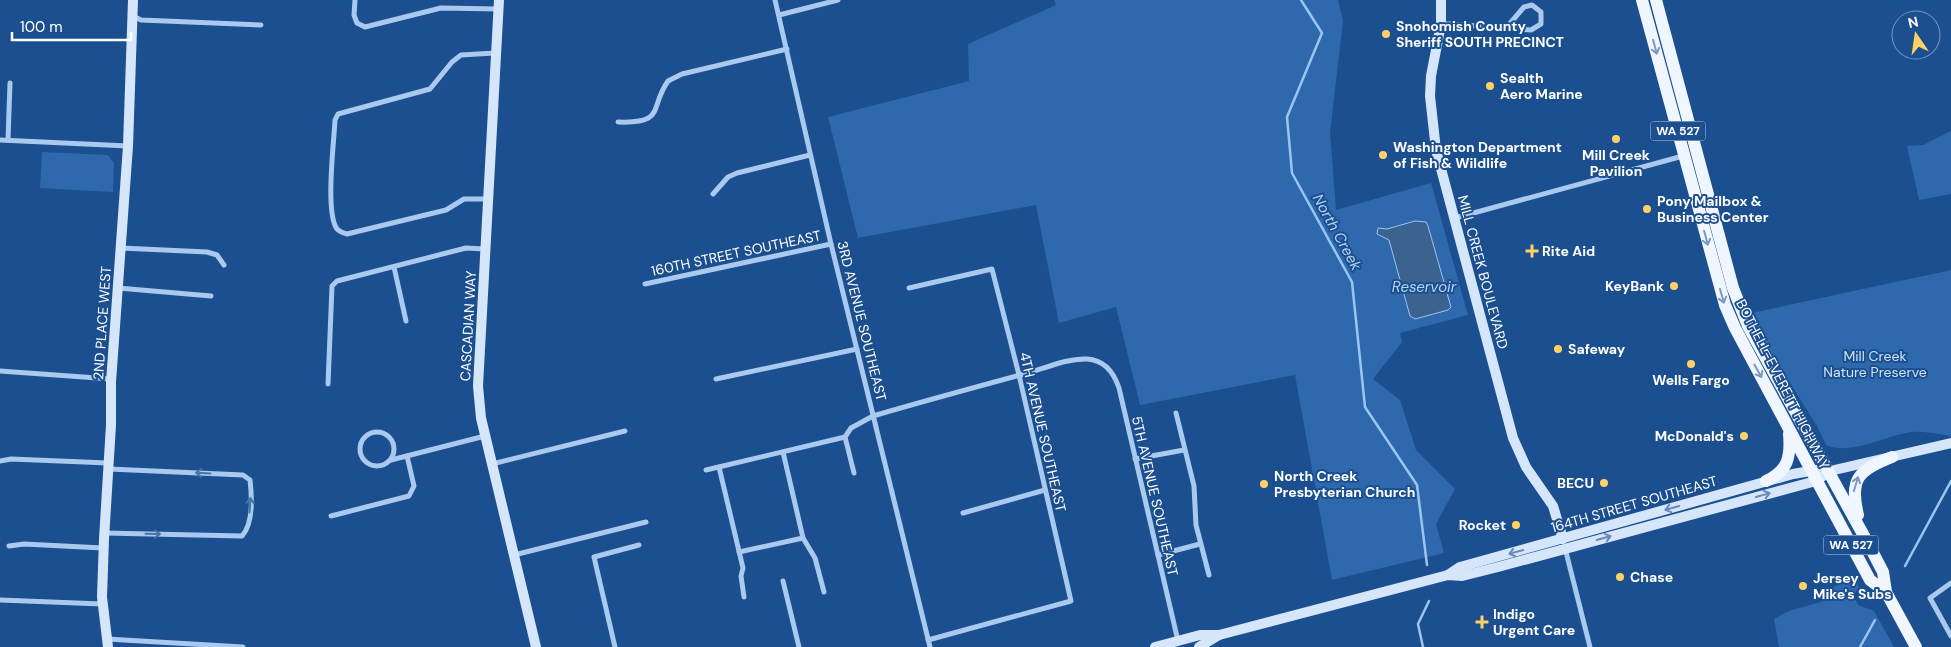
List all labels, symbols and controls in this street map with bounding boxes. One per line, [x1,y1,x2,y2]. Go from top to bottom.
scale bar [12,10,131,42]
north arrow [1891,10,1941,60]
text: N [1906,12,1920,32]
text: 100 m [20,17,63,37]
place label: Snohomish County Sheriff SOUTH PRECINCT [1396,17,1564,51]
marker: Snohomish County Sheriff SOUTH PRECINCT [1380,28,1392,40]
one-way arrow [1651,39,1660,55]
place label: Sealth Aero Marine [1500,69,1583,103]
marker: Sealth Aero Marine [1484,80,1496,92]
road number: WA 527 [1650,122,1706,140]
marker: Mill Creek Pavilion [1610,133,1622,145]
place label: Washington Department of Fish & Wildlife [1393,138,1562,172]
place label: Mill Creek Pavilion [1582,146,1650,180]
marker: Washington Department of Fish & Wildlife [1377,149,1389,161]
water label: North Creek [1308,190,1366,274]
place label: Pony Mailbox & Business Center [1657,192,1769,226]
street label: MILL CREEK BOULEVARD [1454,193,1512,351]
marker: Pony Mailbox & Business Center [1641,203,1653,215]
street label: 160TH STREET SOUTHEAST [649,226,823,280]
one-way arrow [1702,229,1711,245]
street label: 3RD AVENUE SOUTHEAST [833,239,891,403]
place label: Rite Aid [1542,242,1595,260]
marker: Rite Aid [1526,245,1538,257]
street label: 2ND PLACE WEST [89,265,115,381]
street label: CASCADIAN WAY [456,270,480,382]
water label: Reservoir [1392,277,1457,297]
place label: KeyBank [1605,277,1664,295]
marker: KeyBank [1668,280,1680,292]
one-way arrow [1718,287,1727,303]
street label: BOTHELL-EVERETT HIGHWAY [1732,296,1834,472]
place label: Safeway [1568,340,1626,358]
marker: Safeway [1552,343,1564,355]
park label: Mill Creek Nature Preserve [1823,347,1927,381]
street label: 4TH AVENUE SOUTHEAST [1016,350,1070,514]
marker: Wells Fargo [1685,358,1697,370]
one-way arrow [1753,363,1763,378]
place label: Wells Fargo [1652,371,1730,389]
street label: 5TH AVENUE SOUTHEAST [1128,414,1182,578]
place label: McDonald's [1655,427,1734,445]
marker: McDonald's [1738,430,1750,442]
place label: North Creek Presbyterian Church [1274,467,1415,501]
one-way arrow [195,468,212,478]
street label: 164TH STREET SOUTHEAST [1549,472,1719,536]
place label: BECU [1557,474,1594,492]
one-way arrow [1852,476,1862,492]
marker: BECU [1598,477,1610,489]
marker: North Creek Presbyterian Church [1258,478,1270,490]
one-way arrow [1755,489,1771,499]
one-way arrow [245,497,255,513]
one-way arrow [1665,504,1681,513]
place label: Rocket [1459,516,1506,534]
marker: Rocket [1510,519,1522,531]
one-way arrow [144,529,161,539]
one-way arrow [1596,533,1612,543]
road number: WA 527 [1824,536,1878,554]
one-way arrow [1509,547,1525,557]
place label: Chase [1630,568,1673,586]
place label: Jersey Mike's Subs [1813,569,1892,603]
marker: Chase [1614,571,1626,583]
marker: Jersey Mike's Subs [1797,580,1809,592]
place label: Indigo Urgent Care [1493,605,1575,639]
marker: Indigo Urgent Care [1475,615,1489,629]

